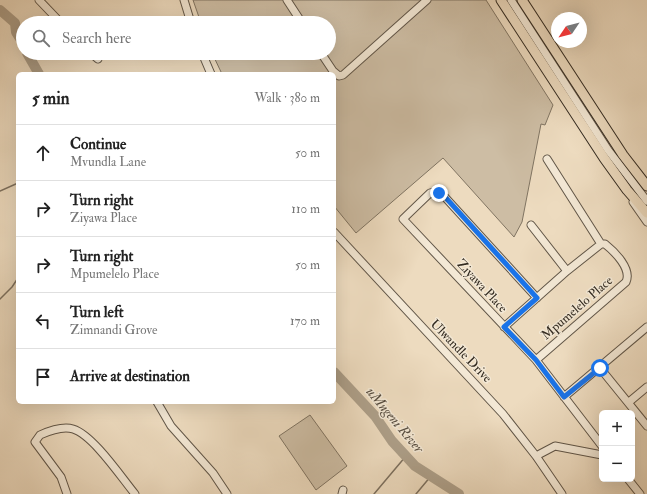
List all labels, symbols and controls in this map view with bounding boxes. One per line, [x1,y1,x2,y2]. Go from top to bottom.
north arrow [551,12,587,48]
search box [16,16,336,60]
icon: search [30,27,52,49]
text: Search here [62,29,131,48]
text: 5 min [32,88,70,109]
text: Walk · 380 m [254,90,320,106]
text: Continue [70,135,126,154]
icon: ahead [32,142,54,164]
text: 50 m [295,145,320,161]
text: Mvundla Lane [70,154,146,170]
route end [430,184,448,202]
text: Turn right [70,191,133,210]
icon: right [32,198,54,220]
text: 110 m [291,201,320,217]
text: Ziyawa Place [70,210,137,226]
text: Turn right [70,247,133,266]
icon: right [32,254,54,276]
street label: Ziyawa Place [453,256,511,317]
text: 50 m [295,257,320,273]
text: Mpumelelo Place [70,266,159,282]
street label: Mpumelelo Place [538,272,617,344]
text: Turn left [70,303,124,322]
icon: left [32,310,54,332]
text: 170 m [290,313,320,329]
street label: Ulwandle Drive [427,316,496,386]
text: Zimnandi Grove [70,322,157,338]
route start [591,359,609,377]
icon: arrive [32,366,54,388]
text: Arrive at destination [70,367,190,386]
water label: uMngeni River [363,384,428,457]
map controls [599,410,635,482]
button: + [599,410,635,446]
button: − [599,446,635,482]

